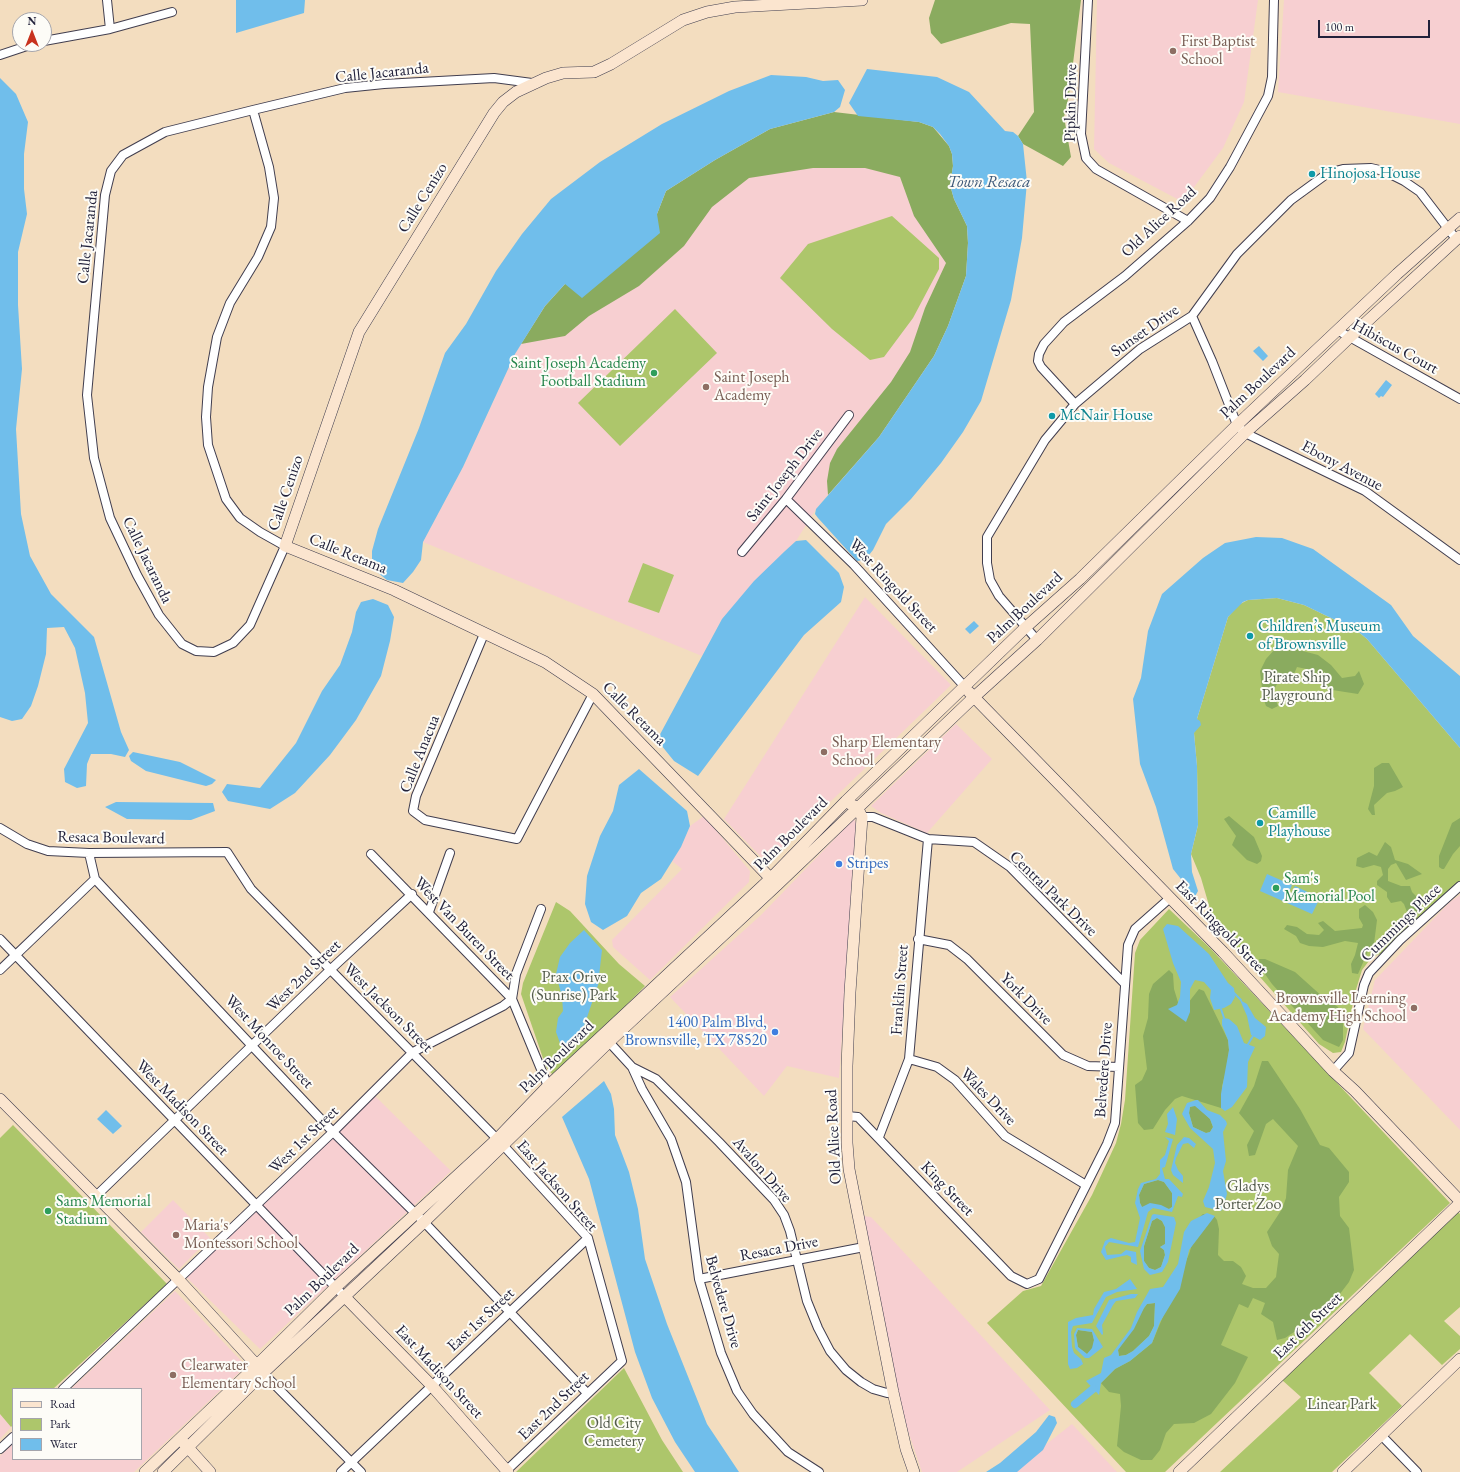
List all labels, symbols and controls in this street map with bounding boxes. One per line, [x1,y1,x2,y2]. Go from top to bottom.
north arrow [12,12,52,52]
scale bar [1320,12,1432,38]
text: N [28,14,36,28]
text: 100 m [1325,19,1354,35]
place label: First Baptist School [1181,32,1255,70]
marker: First Baptist School [1168,46,1178,56]
street label: Calle Jacaranda [334,59,430,87]
street label: Pipkin Drive [1061,64,1081,142]
street label: Calle Cenizo [394,160,452,236]
place label: Hinojosa House [1320,164,1420,184]
marker: Hinojosa House [1307,169,1317,179]
water label: Town Resaca [948,172,1030,192]
street label: Old Alice Road [1118,182,1200,262]
street label: Calle Jacaranda [74,189,102,285]
street label: Sunset Drive [1107,301,1183,361]
street label: Hibiscus Court [1349,315,1441,379]
street label: Palm Boulevard [1216,343,1300,423]
place label: Saint Joseph Academy Football Stadium [510,354,646,392]
marker: Saint Joseph Academy Football Stadium [649,368,659,378]
place label: Saint Joseph Academy [714,368,789,406]
marker: Saint Joseph Academy [701,382,711,392]
place label: McNair House [1060,406,1153,426]
marker: McNair House [1047,411,1057,421]
street label: Saint Joseph Drive [743,425,827,525]
street label: Ebony Avenue [1298,437,1386,495]
street label: Calle Cenizo [264,453,308,533]
street label: Calle Jacaranda [118,514,176,606]
street label: Calle Retama [306,530,390,578]
street label: West Ringold Street [845,535,941,637]
street label: Palm Boulevard [983,568,1067,648]
place label: Children’s Museum of Brownsville [1258,617,1381,655]
marker: Children’s Museum of Brownsville [1245,631,1255,641]
park label: Pirate Ship Playground [1261,668,1333,706]
street label: Calle Retama [598,678,670,750]
street label: Calle Anacua [396,712,444,796]
place label: Sharp Elementary School [832,733,941,771]
marker: Sharp Elementary School [819,747,829,757]
street label: Palm Boulevard [750,793,832,875]
place label: Camille Playhouse [1268,804,1330,842]
marker: Camille Playhouse [1255,818,1265,828]
street label: Resaca Boulevard [57,827,165,849]
street label: Central Park Drive [1005,847,1101,941]
place label: Stripes [847,854,888,874]
marker: Stripes [834,859,844,869]
place label: Sam's Memorial Pool [1284,869,1375,907]
street label: West Van Buren Street [410,873,518,985]
street label: East Ringgold Street [1171,877,1271,979]
street label: Cummings Place [1357,880,1445,966]
marker: Sam's Memorial Pool [1271,883,1281,893]
street label: West 2nd Street [263,936,345,1016]
street label: Franklin Street [887,944,913,1036]
street label: West Jackson Street [339,959,437,1057]
park label: Prax Orive (Sunrise) Park [531,968,617,1006]
street label: York Drive [996,969,1056,1029]
place label: Brownsville Learning Academy High School [1269,989,1406,1027]
street label: West Monroe Street [221,991,317,1093]
marker: Brownsville Learning Academy High School [1409,1003,1419,1013]
place label: 1400 Palm Blvd, Brownsville, TX 78520 [625,1013,767,1051]
street label: Palm Boulevard [516,1017,598,1097]
street label: Belvedere Drive [1091,1022,1117,1118]
marker: 1400 Palm Blvd, Brownsville, TX 78520 [770,1027,780,1037]
street label: West Madison Street [132,1056,232,1160]
street label: Wales Drive [956,1064,1020,1130]
street label: Old Alice Road [822,1089,846,1185]
street label: West 1st Street [265,1102,343,1178]
street label: Avalon Drive [728,1133,796,1207]
street label: East Jackson Street [512,1137,602,1235]
street label: King Street [916,1158,978,1220]
park label: Gladys Porter Zoo [1215,1177,1281,1215]
place label: Sams Memorial Stadium [56,1192,151,1230]
marker: Sams Memorial Stadium [43,1206,53,1216]
place label: Maria's Montessori School [184,1216,298,1254]
marker: Maria's Montessori School [171,1230,181,1240]
street label: Resaca Drive [738,1232,820,1266]
street label: Palm Boulevard [281,1240,363,1320]
street label: Belvedere Drive [701,1253,745,1351]
street label: East 1st Street [444,1284,518,1356]
street label: East 6th Street [1270,1289,1346,1363]
street label: East Madison Street [391,1321,487,1423]
place label: Clearwater Elementary School [181,1356,296,1394]
street label: East 2nd Street [515,1367,593,1445]
marker: Clearwater Elementary School [168,1370,178,1380]
legend [12,1388,142,1460]
park label: Linear Park [1307,1395,1377,1415]
text: Road [50,1396,75,1412]
park label: Old City Cemetery [584,1414,644,1452]
text: Park [50,1416,70,1432]
text: Water [50,1436,77,1452]

